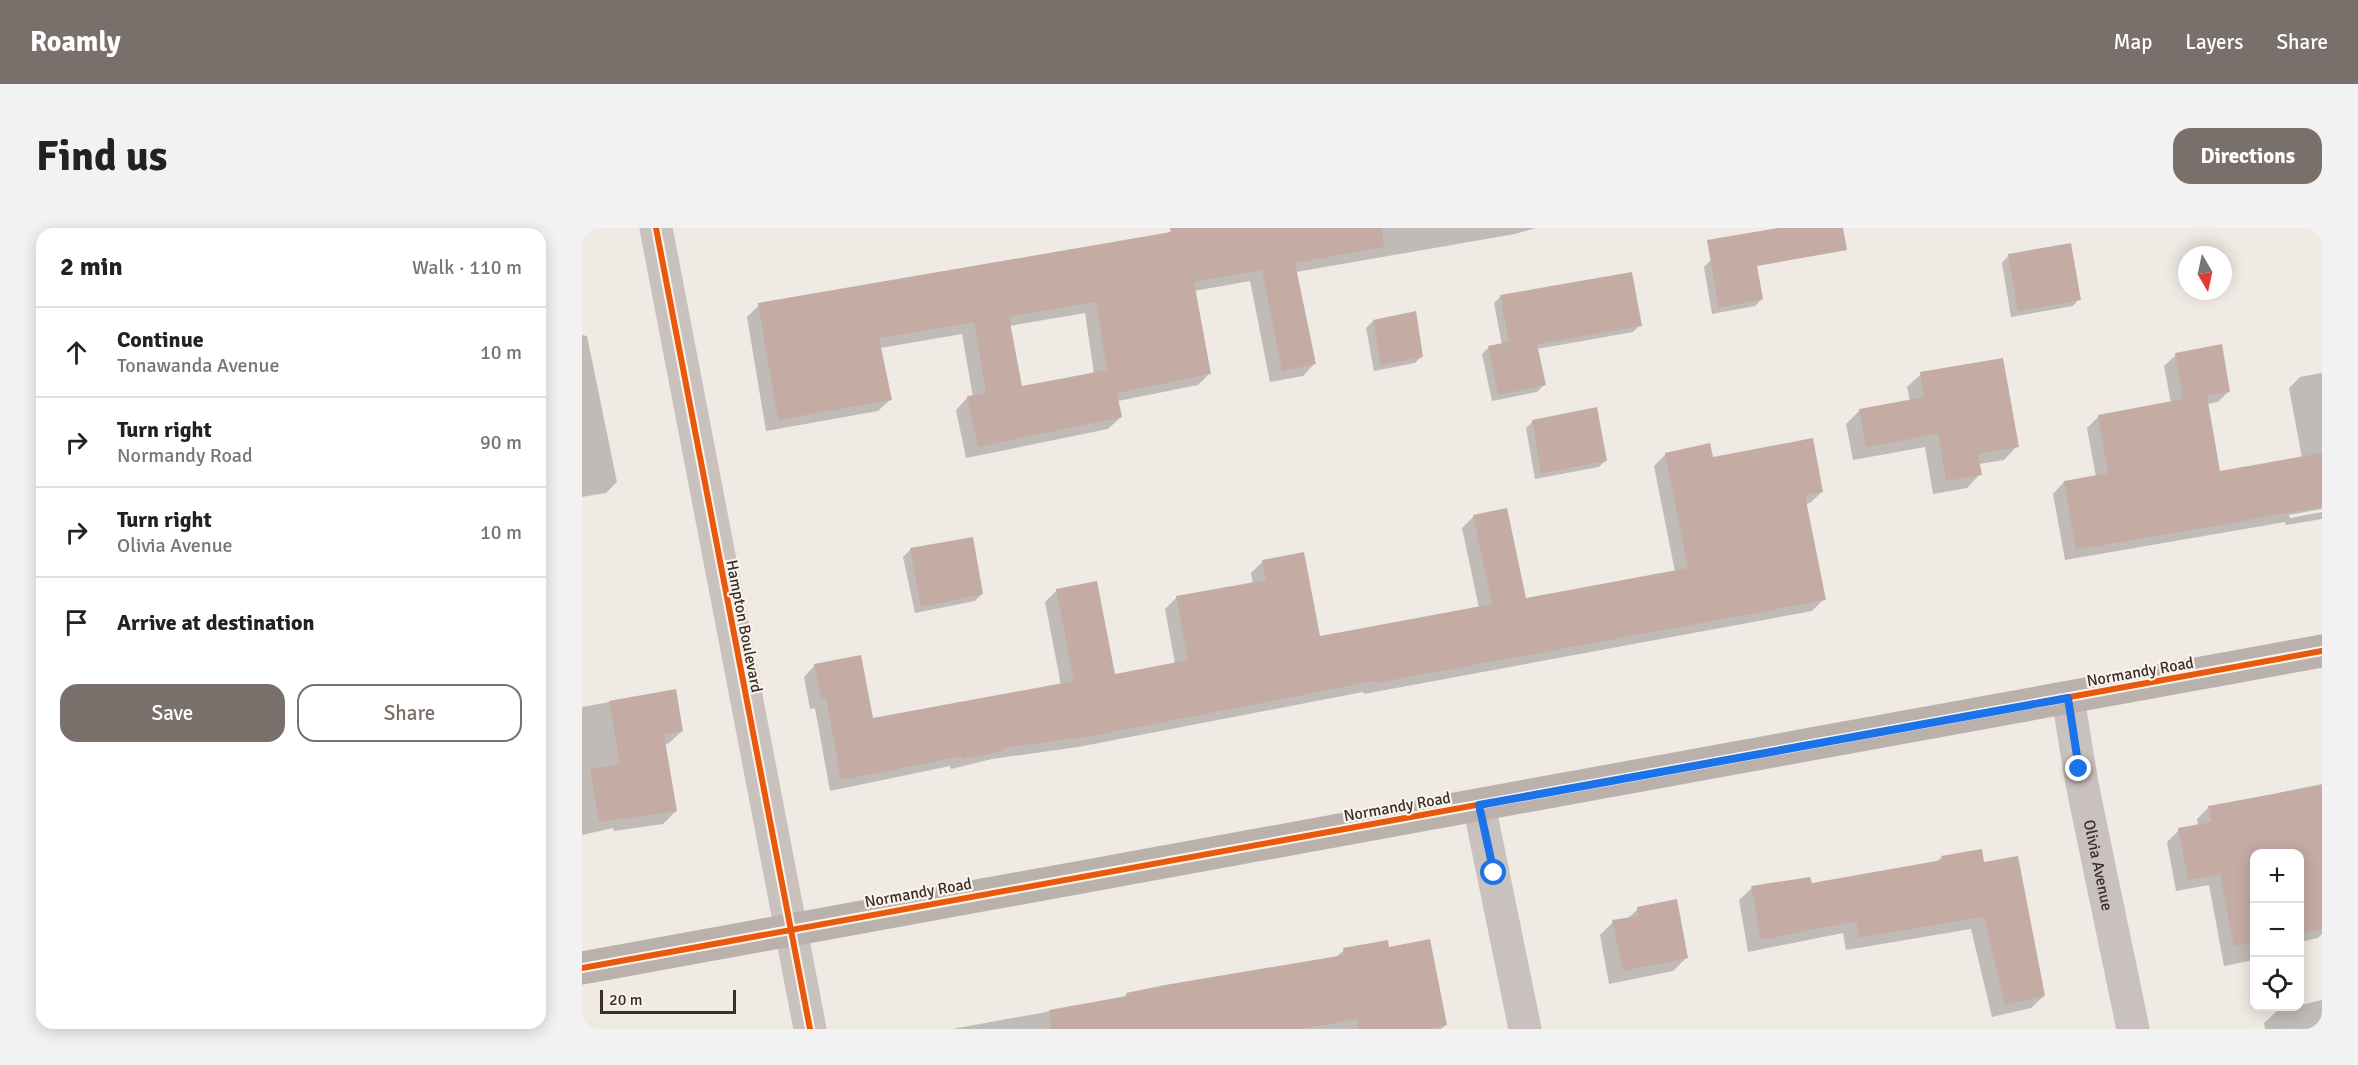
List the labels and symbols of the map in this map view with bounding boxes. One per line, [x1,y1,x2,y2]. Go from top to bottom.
north arrow [2178,246,2232,300]
street label: Hampton Boulevard [721,558,767,694]
street label: Normandy Road [2085,653,2195,691]
route end [2065,755,2091,781]
street label: Normandy Road [1342,788,1452,826]
street label: Olivia Avenue [2079,818,2117,913]
route start [1480,859,1506,885]
street label: Normandy Road [863,874,973,912]
scale bar [600,987,736,1014]

